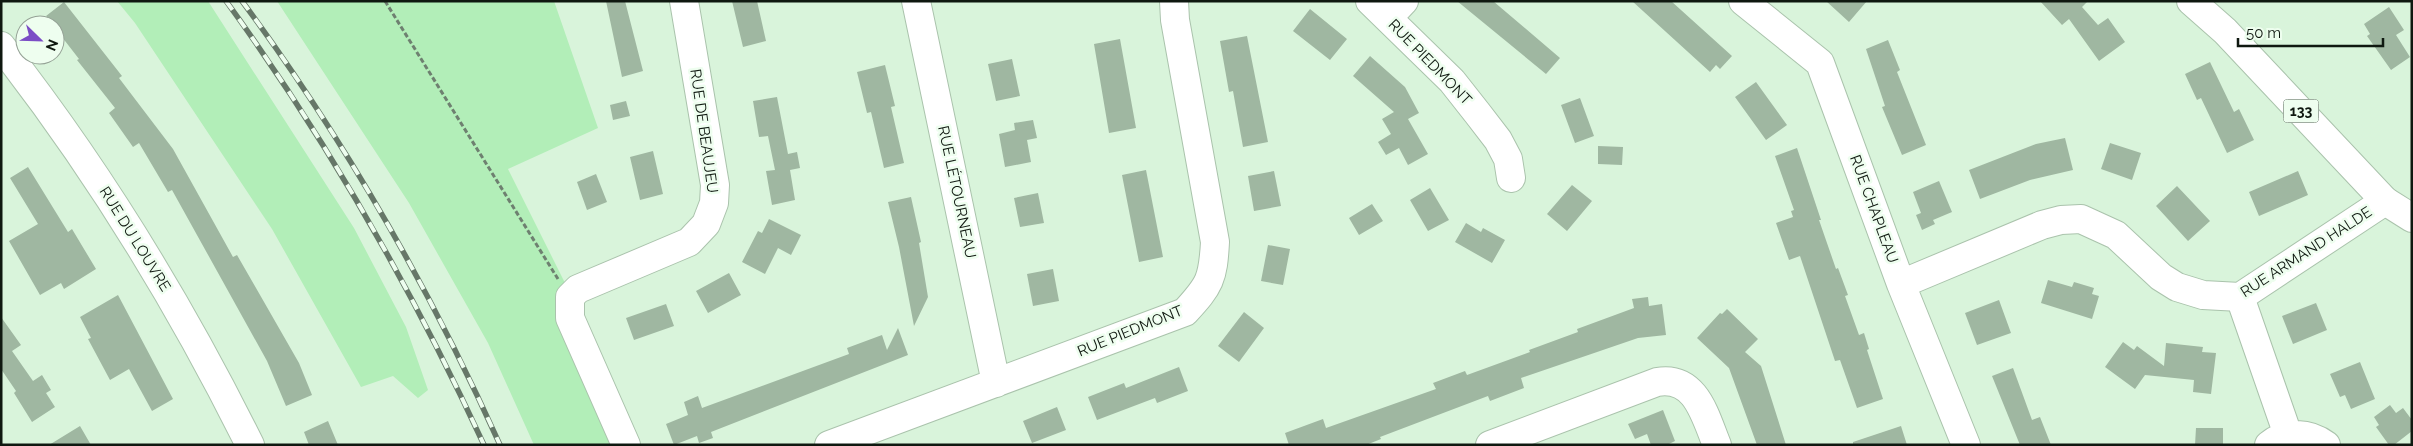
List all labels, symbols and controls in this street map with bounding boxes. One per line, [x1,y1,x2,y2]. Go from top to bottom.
north arrow [15,15,65,65]
street label: RUE PIEDMONT [1385,15,1475,109]
scale bar [2238,15,2383,47]
text: 50 m [2246,24,2281,42]
text: N [43,37,61,53]
street label: RUE DE BEAUJEU [686,68,722,194]
road number: 133 [2284,100,2318,122]
street label: RUE LÉTOURNEAU [934,124,980,260]
street label: RUE CHAPLEAU [1846,152,1902,266]
street label: RUE DU LOUVRE [96,183,174,295]
street label: RUE ARMAND HALDE [2237,203,2375,301]
street label: RUE PIEDMONT [1075,302,1185,360]

